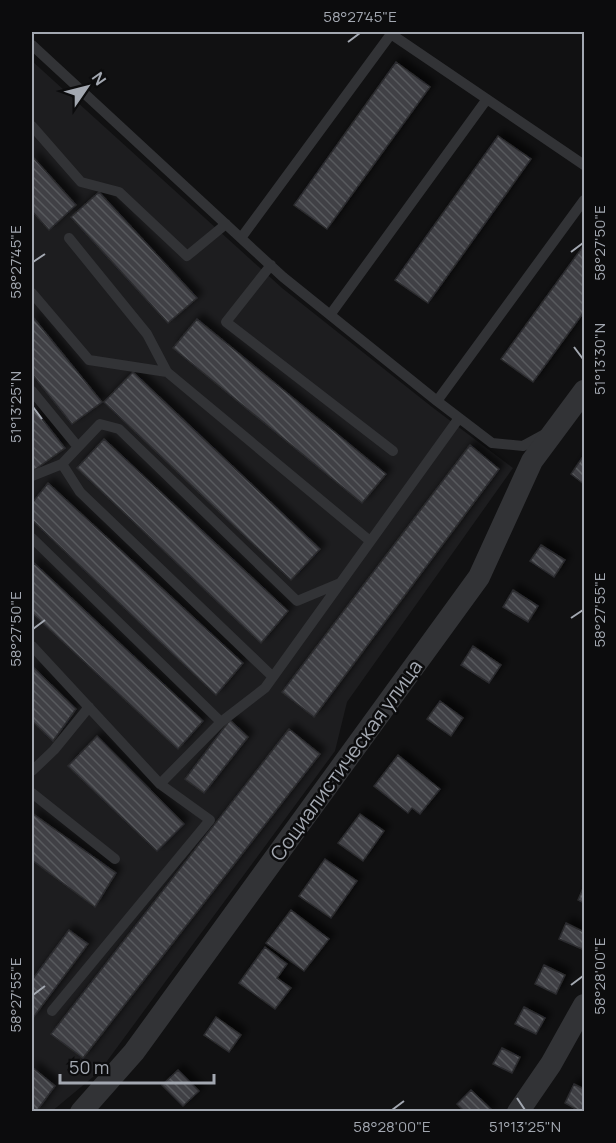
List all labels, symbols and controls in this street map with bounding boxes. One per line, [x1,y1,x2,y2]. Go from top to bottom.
text: 58°27'45"E [323,6,397,27]
north arrow [57,57,117,117]
text: N [87,67,112,89]
text: 58°27'50"E [589,205,610,281]
text: 58°27'45"E [5,225,26,299]
text: 51°13'30"N [589,323,610,395]
text: 51°13'25"N [5,371,26,443]
text: 58°27'55"E [589,572,610,648]
text: 58°27'50"E [5,591,26,667]
street label: Социалистическая улица [264,654,428,866]
text: 58°28'00"E [589,937,610,1015]
text: 58°27'55"E [5,957,26,1033]
scale bar [60,1047,214,1085]
text: 50 m [69,1055,109,1079]
text: 58°28'00"E [353,1116,431,1137]
text: 51°13'25"N [489,1116,561,1137]

